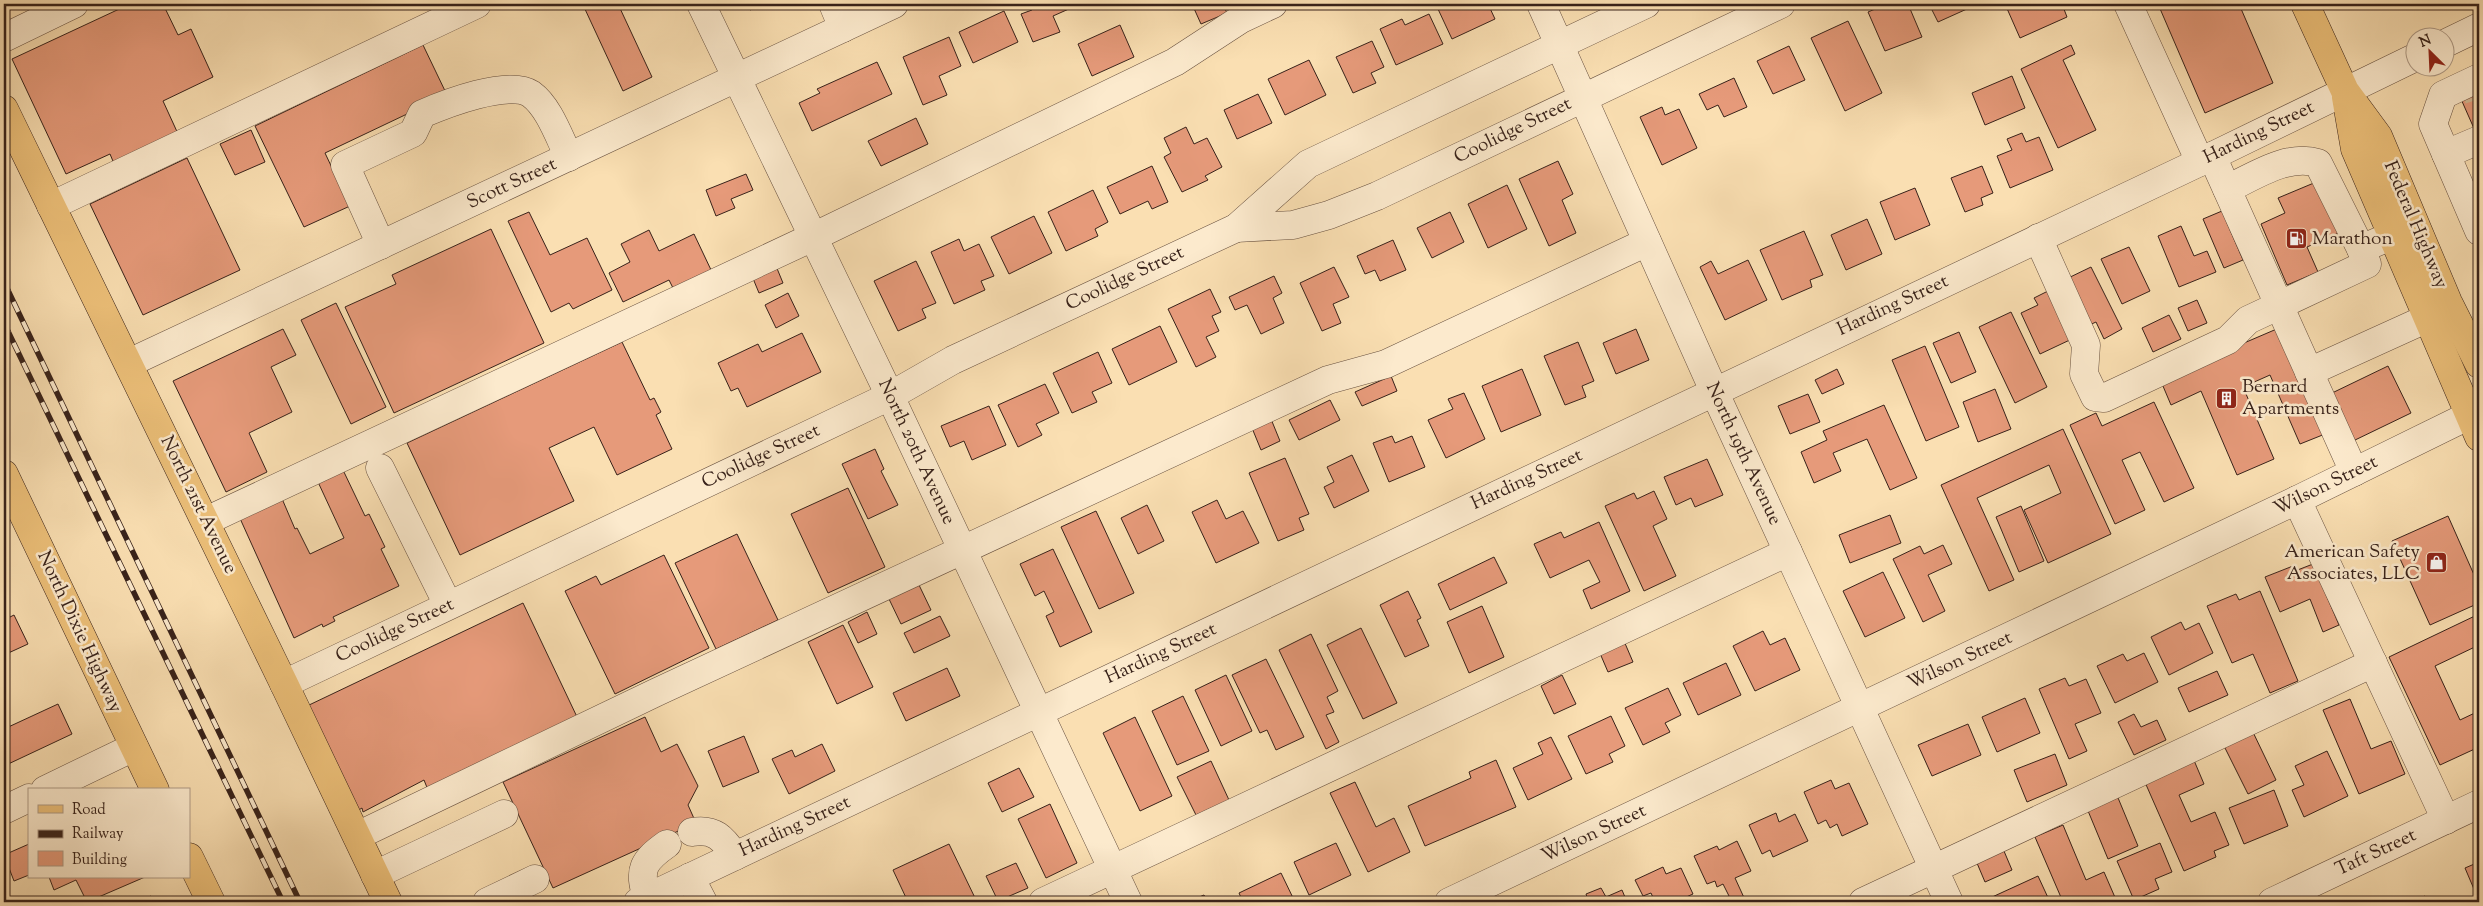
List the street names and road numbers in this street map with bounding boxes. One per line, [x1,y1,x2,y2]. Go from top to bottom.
street label: Coolidge Street [1450,91,1577,171]
street label: Harding Street [2199,94,2319,171]
street label: Scott Street [463,151,562,217]
street label: Federal Highway [2376,157,2454,294]
street label: Coolidge Street [1061,240,1189,318]
street label: Harding Street [1833,268,1954,344]
street label: North 20th Avenue [870,375,962,529]
street label: North 19th Avenue [1698,378,1788,530]
street label: Coolidge Street [697,418,825,496]
street label: North 21st Avenue [153,431,243,579]
street label: Harding Street [1467,442,1588,518]
street label: Wilson Street [2269,449,2383,523]
street label: North Dixie Highway [30,547,129,718]
street label: Coolidge Street [331,592,459,670]
street label: Harding Street [1101,616,1222,692]
street label: Wilson Street [1903,625,2017,697]
street label: Harding Street [735,789,856,865]
street label: Wilson Street [1537,798,1651,870]
street label: Taft Street [2331,822,2421,884]

